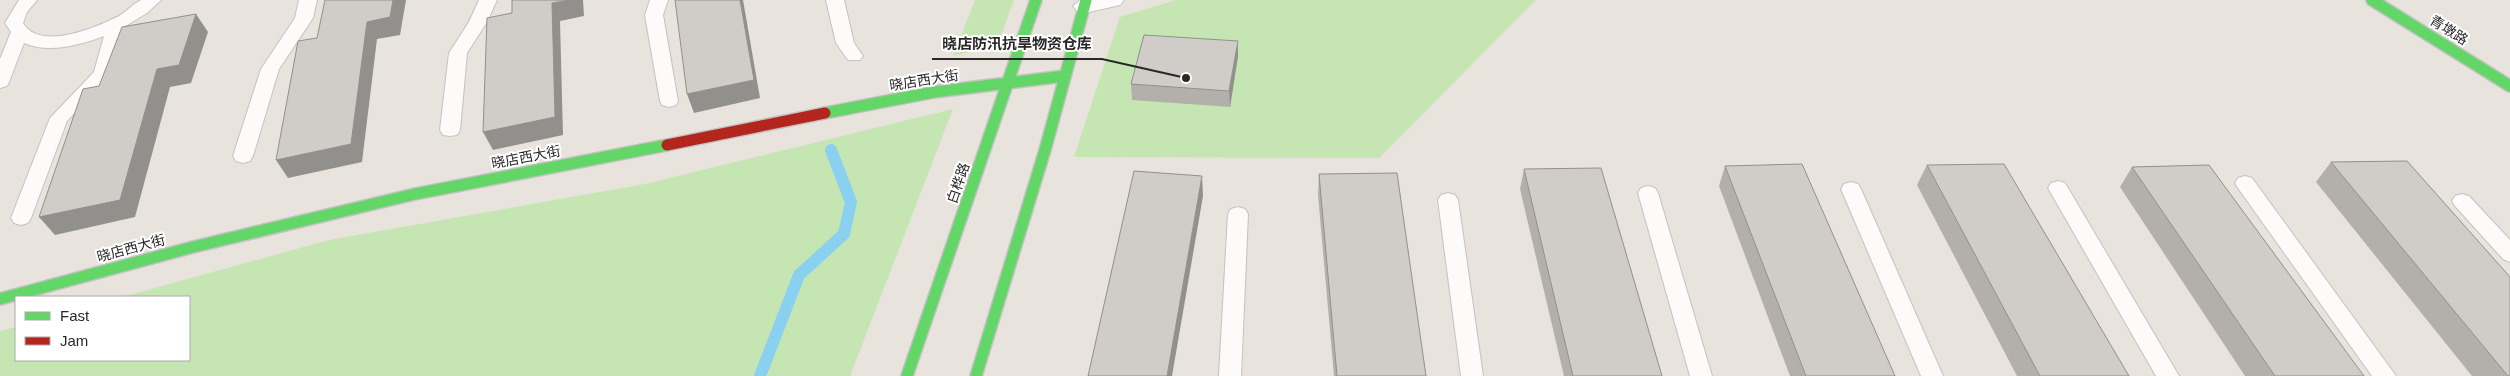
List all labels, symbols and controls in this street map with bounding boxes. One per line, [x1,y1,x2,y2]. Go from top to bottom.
street label: 青墩路 [2427,12,2471,48]
callout: 晓店防汛抗旱物资仓库 [932,29,1102,59]
text: 晓店防汛抗旱物资仓库 [942,35,1092,52]
street label: 晓店西大街 [888,67,960,93]
street label: 晓店西大街 [490,142,562,172]
street label: 白桦路 [944,161,972,205]
street label: 晓店西大街 [95,231,167,265]
legend [15,296,190,361]
text: Fast [60,307,90,324]
text: Jam [60,332,88,349]

